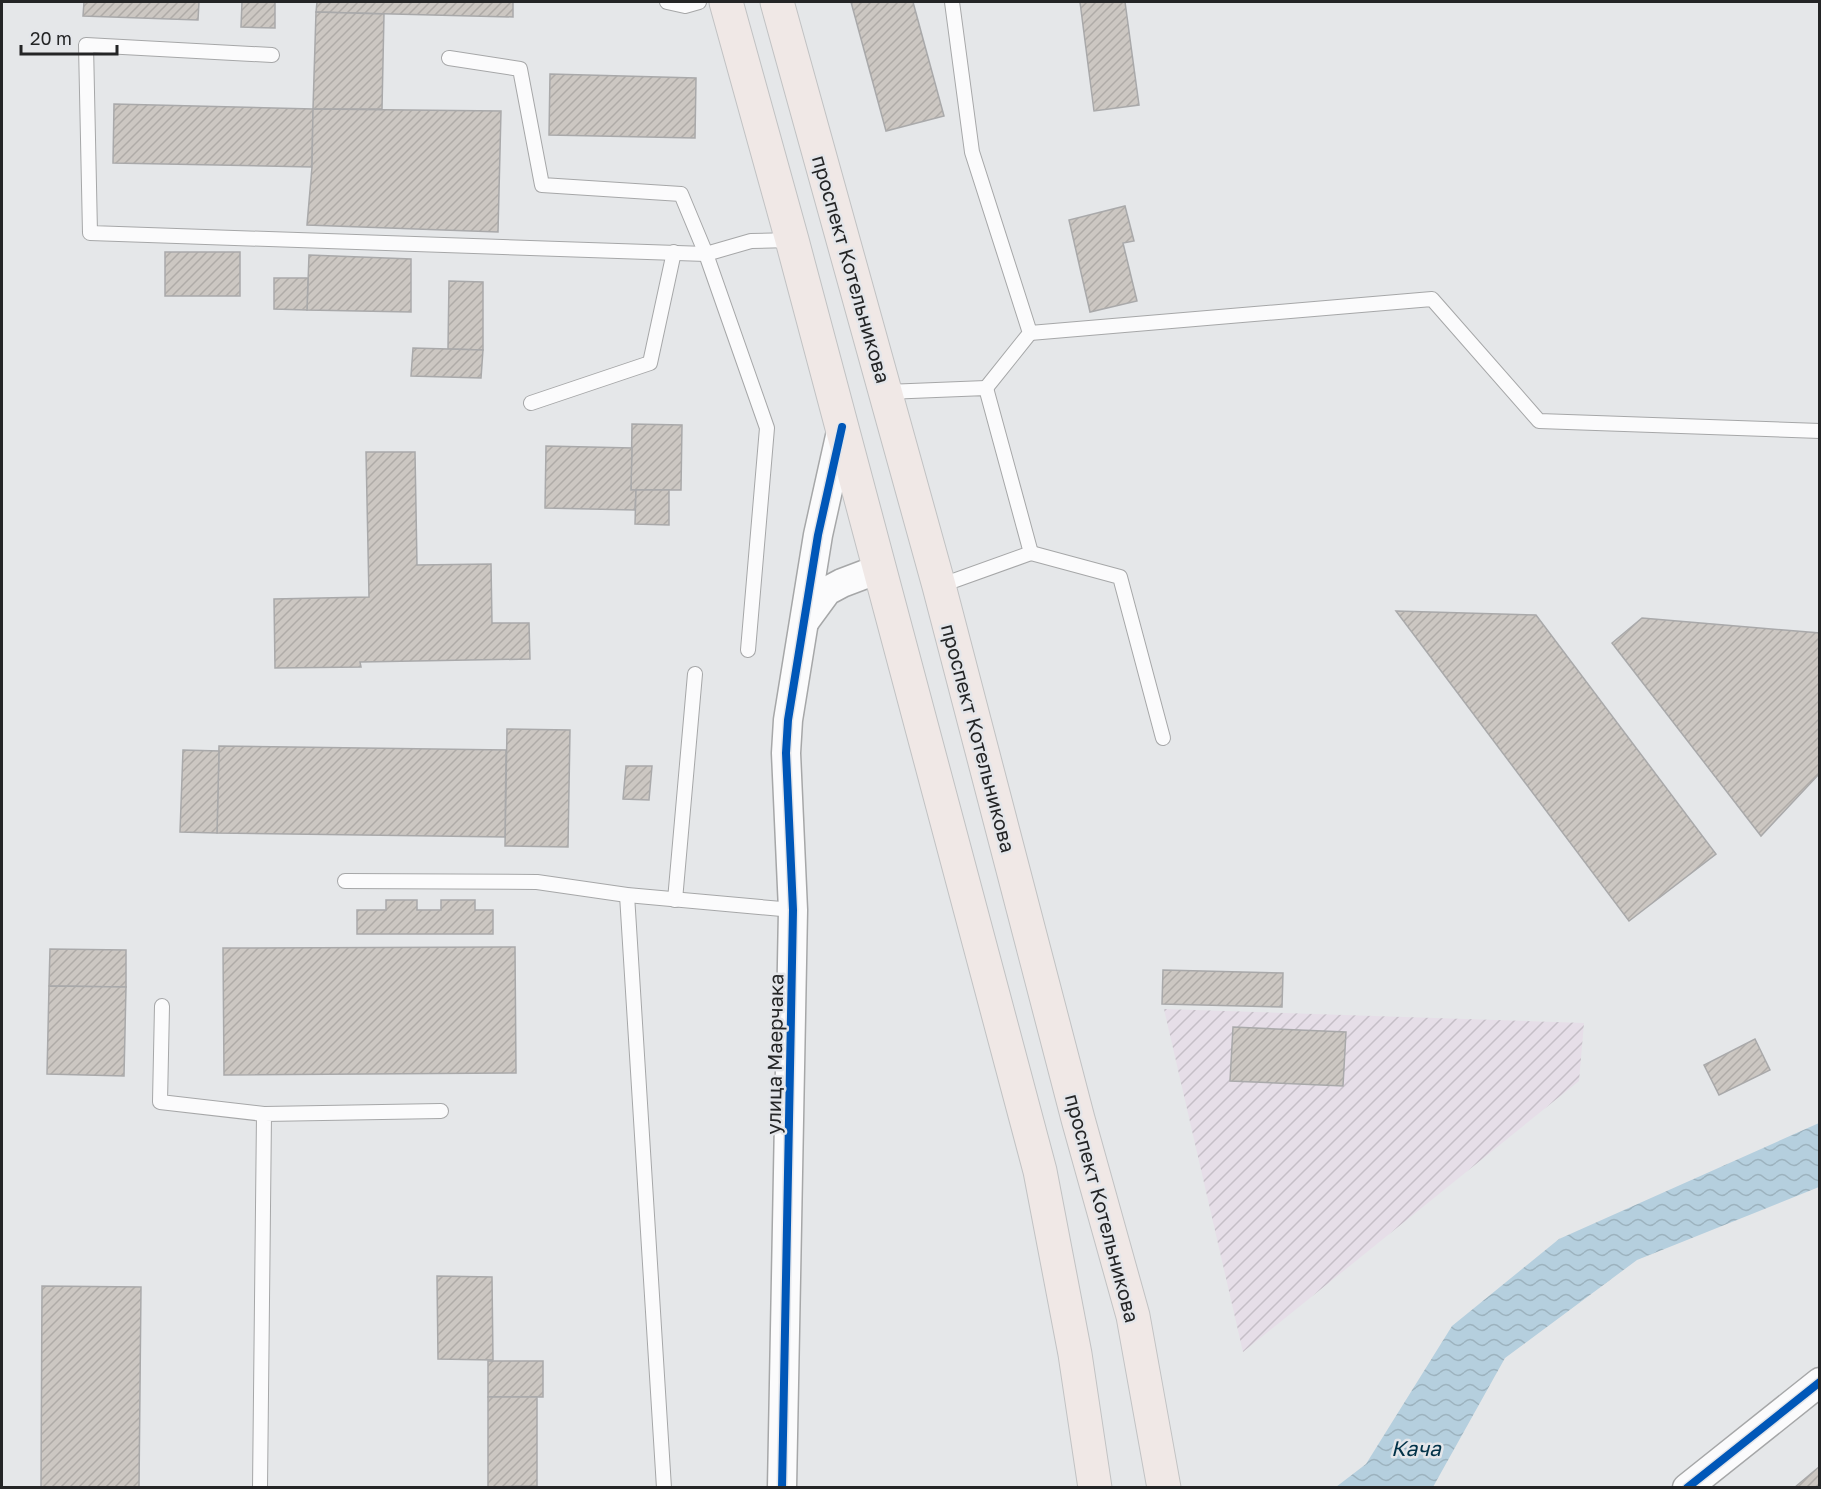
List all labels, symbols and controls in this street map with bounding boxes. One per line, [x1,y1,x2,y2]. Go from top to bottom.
scale bar [21,18,117,56]
text: 20 m [30,27,72,49]
street label: проспект Котельникова [808,152,896,386]
street label: проспект Котельникова [937,621,1021,855]
street label: улица Маерчака [761,973,787,1135]
street label: проспект Котельникова [1061,1091,1145,1325]
water label: Кача [1391,1435,1442,1461]

